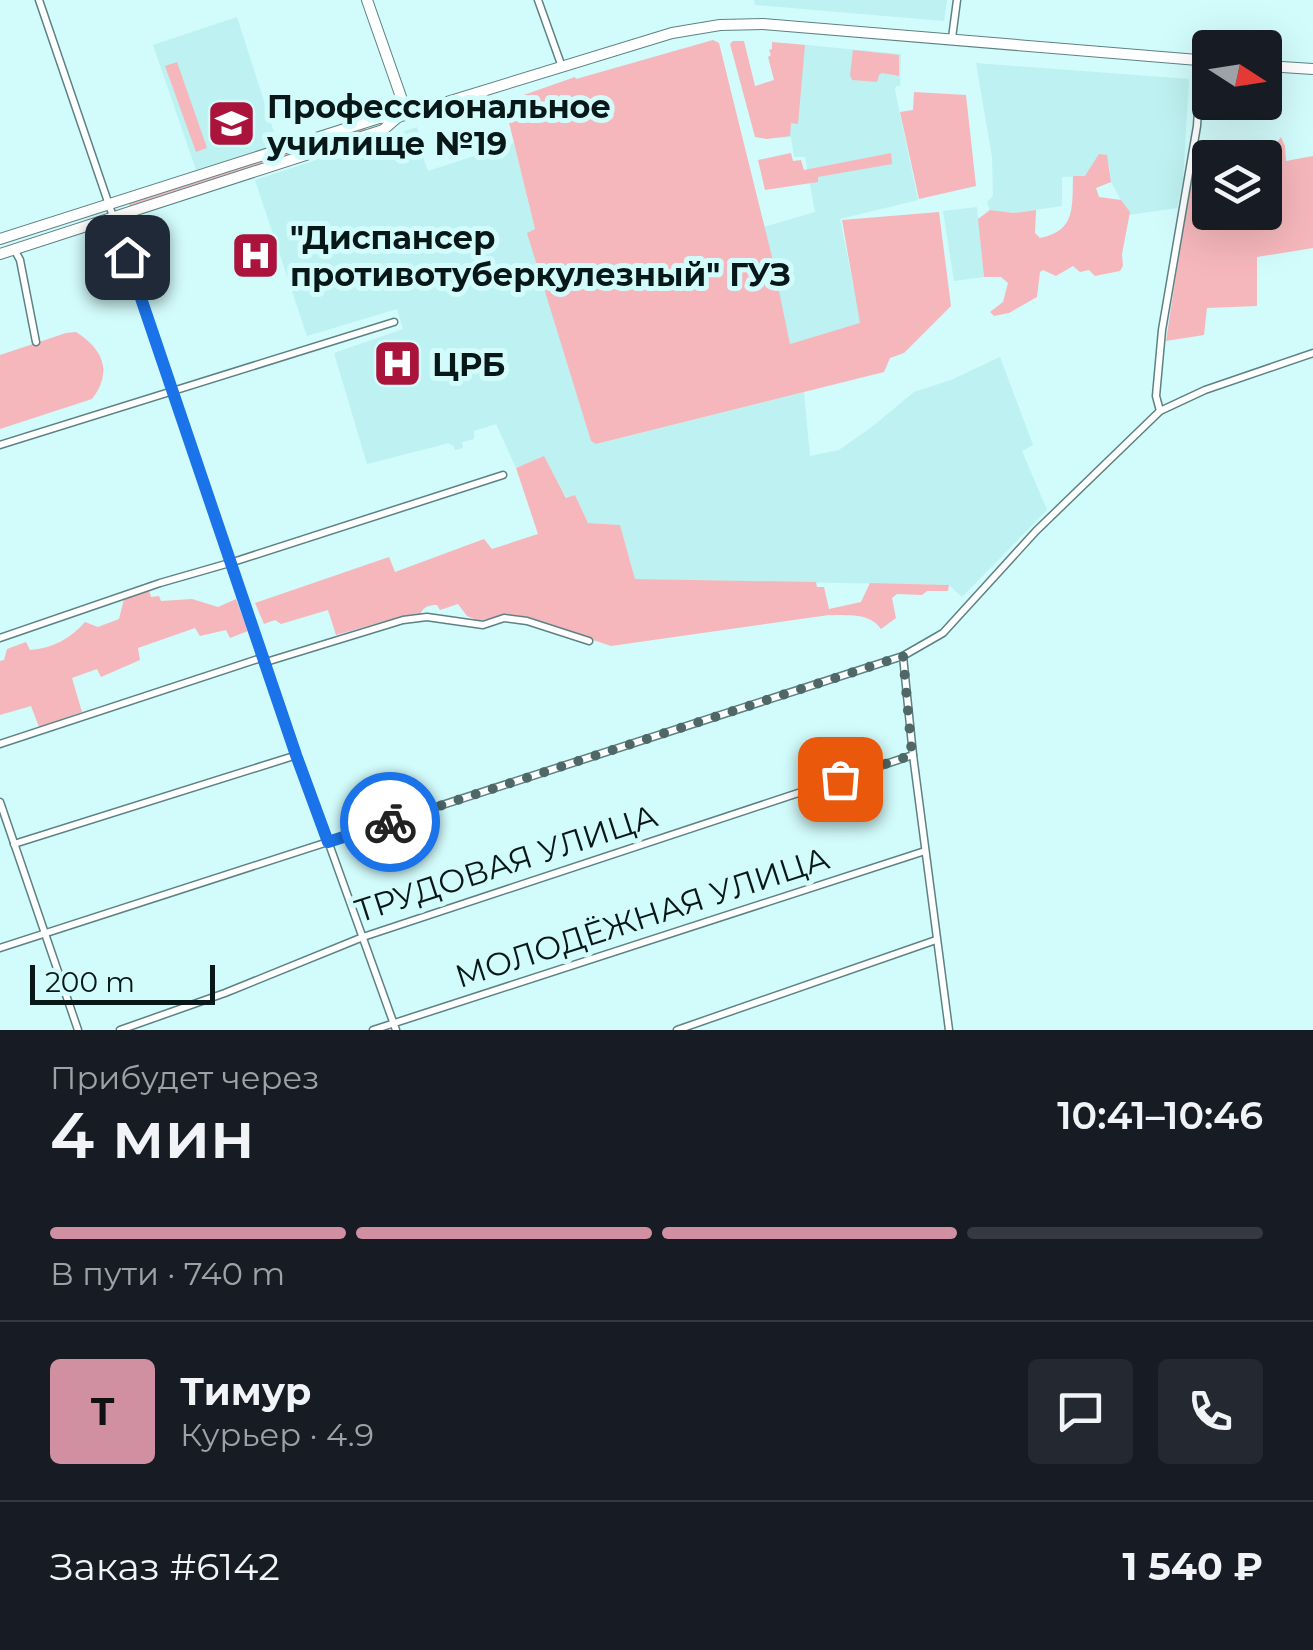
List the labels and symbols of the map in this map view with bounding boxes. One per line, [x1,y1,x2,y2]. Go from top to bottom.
north arrow [1192,30,1282,120]
place label: Профессиональное училище №19 [266,87,611,163]
school or university icon: Профессиональное училище №19 [206,98,258,150]
pin [85,215,170,300]
place label: "Диспансер противотуберкулезный" ГУЗ [290,218,791,294]
hospital icon: "Диспансер противотуберкулезный" ГУЗ [229,229,281,281]
hospital icon: ЦРБ [371,338,423,390]
place label: ЦРБ [432,345,505,384]
pin [798,737,883,822]
courier [340,772,440,872]
street label: ТРУДОВАЯ УЛИЦА [350,796,662,930]
street label: МОЛОДЁЖНАЯ УЛИЦА [450,838,834,996]
scale bar [30,960,215,1004]

